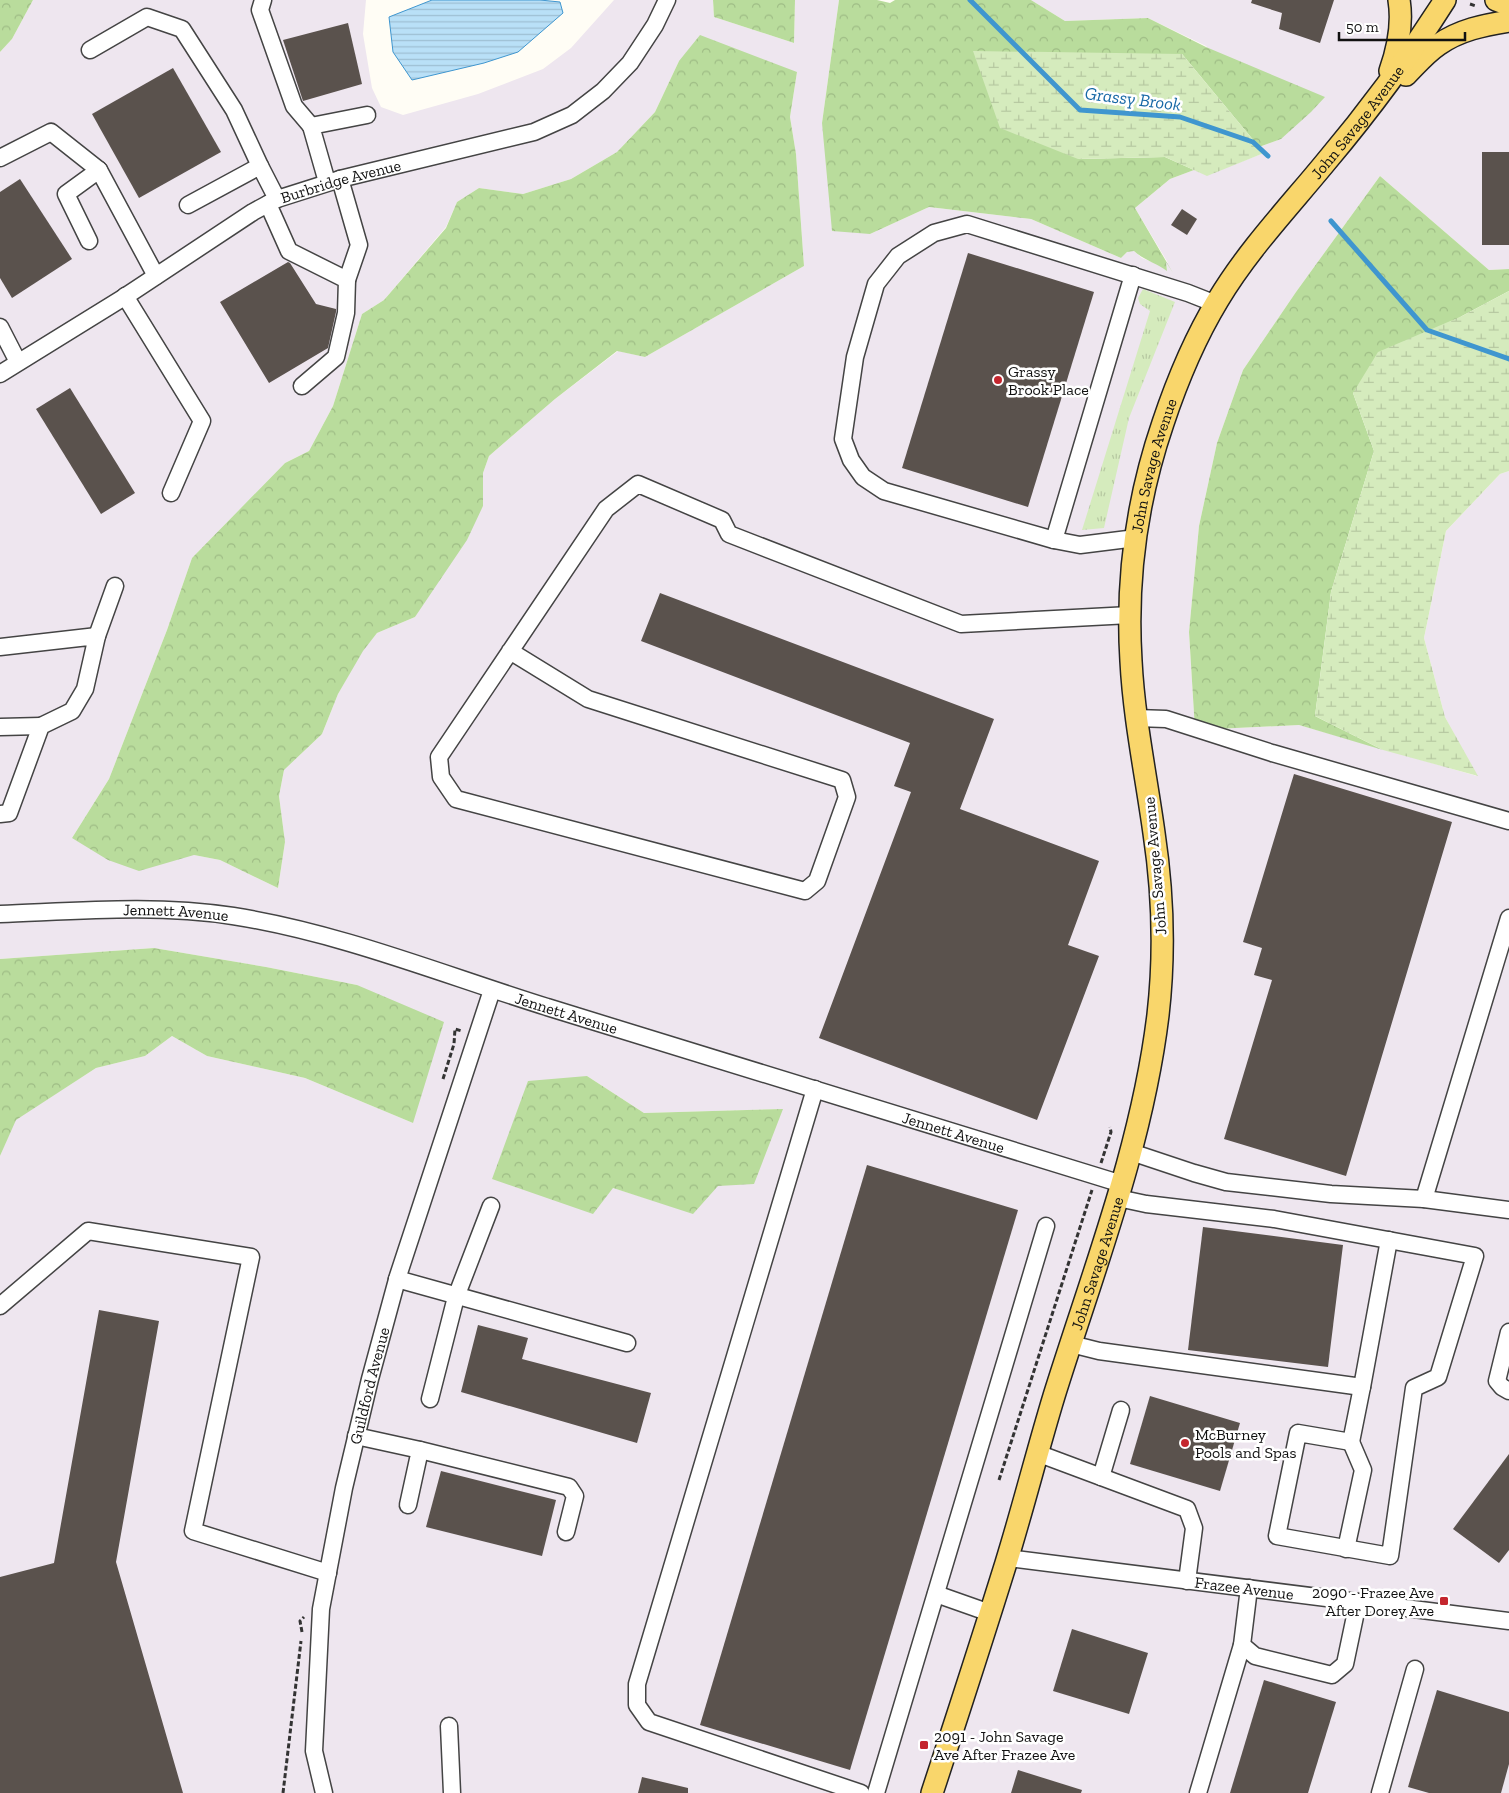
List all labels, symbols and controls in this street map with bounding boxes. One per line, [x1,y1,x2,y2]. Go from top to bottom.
scale bar [1339,10,1465,42]
text: 50 m [1346,18,1379,36]
street label: John Savage Avenue [1307,61,1408,182]
water label: Grassy Brook [1084,82,1182,116]
street label: Burbridge Avenue [278,155,403,207]
place label: Grassy Brook Place [1008,362,1089,399]
marker: Grassy Brook Place [992,374,1004,386]
street label: John Savage Avenue [1127,396,1180,534]
street label: John Savage Avenue [1139,796,1171,936]
street label: Jennett Avenue [123,900,230,925]
street label: Jennett Avenue [513,988,620,1038]
street label: Jennett Avenue [900,1107,1007,1157]
street label: John Savage Avenue [1067,1194,1127,1332]
street label: Guildford Avenue [345,1325,393,1446]
place label: McBurney Pools and Spas [1195,1425,1297,1462]
marker: McBurney Pools and Spas [1179,1437,1191,1449]
street label: Frazee Avenue [1193,1572,1295,1603]
place label: 2090 - Frazee Ave After Dorey Ave [1312,1583,1434,1620]
marker: 2090 - Frazee Ave After Dorey Ave [1438,1595,1450,1607]
place label: 2091 - John Savage Ave After Frazee Ave [934,1727,1075,1764]
marker: 2091 - John Savage Ave After Frazee Ave [918,1739,930,1751]

